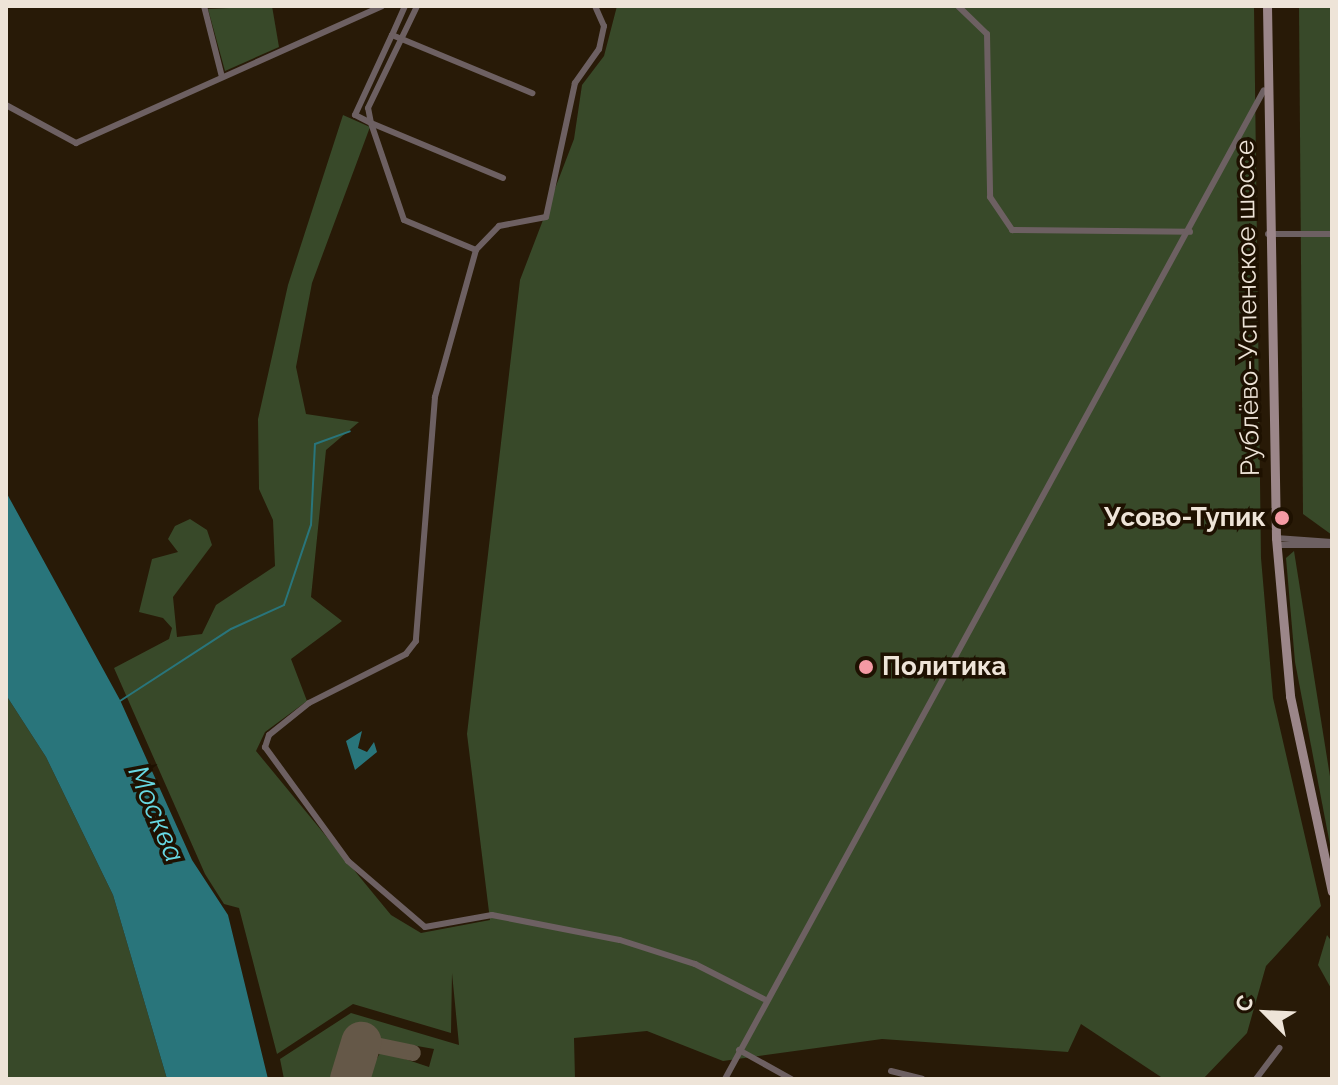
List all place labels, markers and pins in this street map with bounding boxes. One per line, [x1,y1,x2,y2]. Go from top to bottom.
place label: Усово-Тупик [1104,502,1266,534]
marker: Усово-Тупик [1273,509,1291,527]
place label: Политика [882,651,1007,683]
marker: Политика [857,658,875,676]

